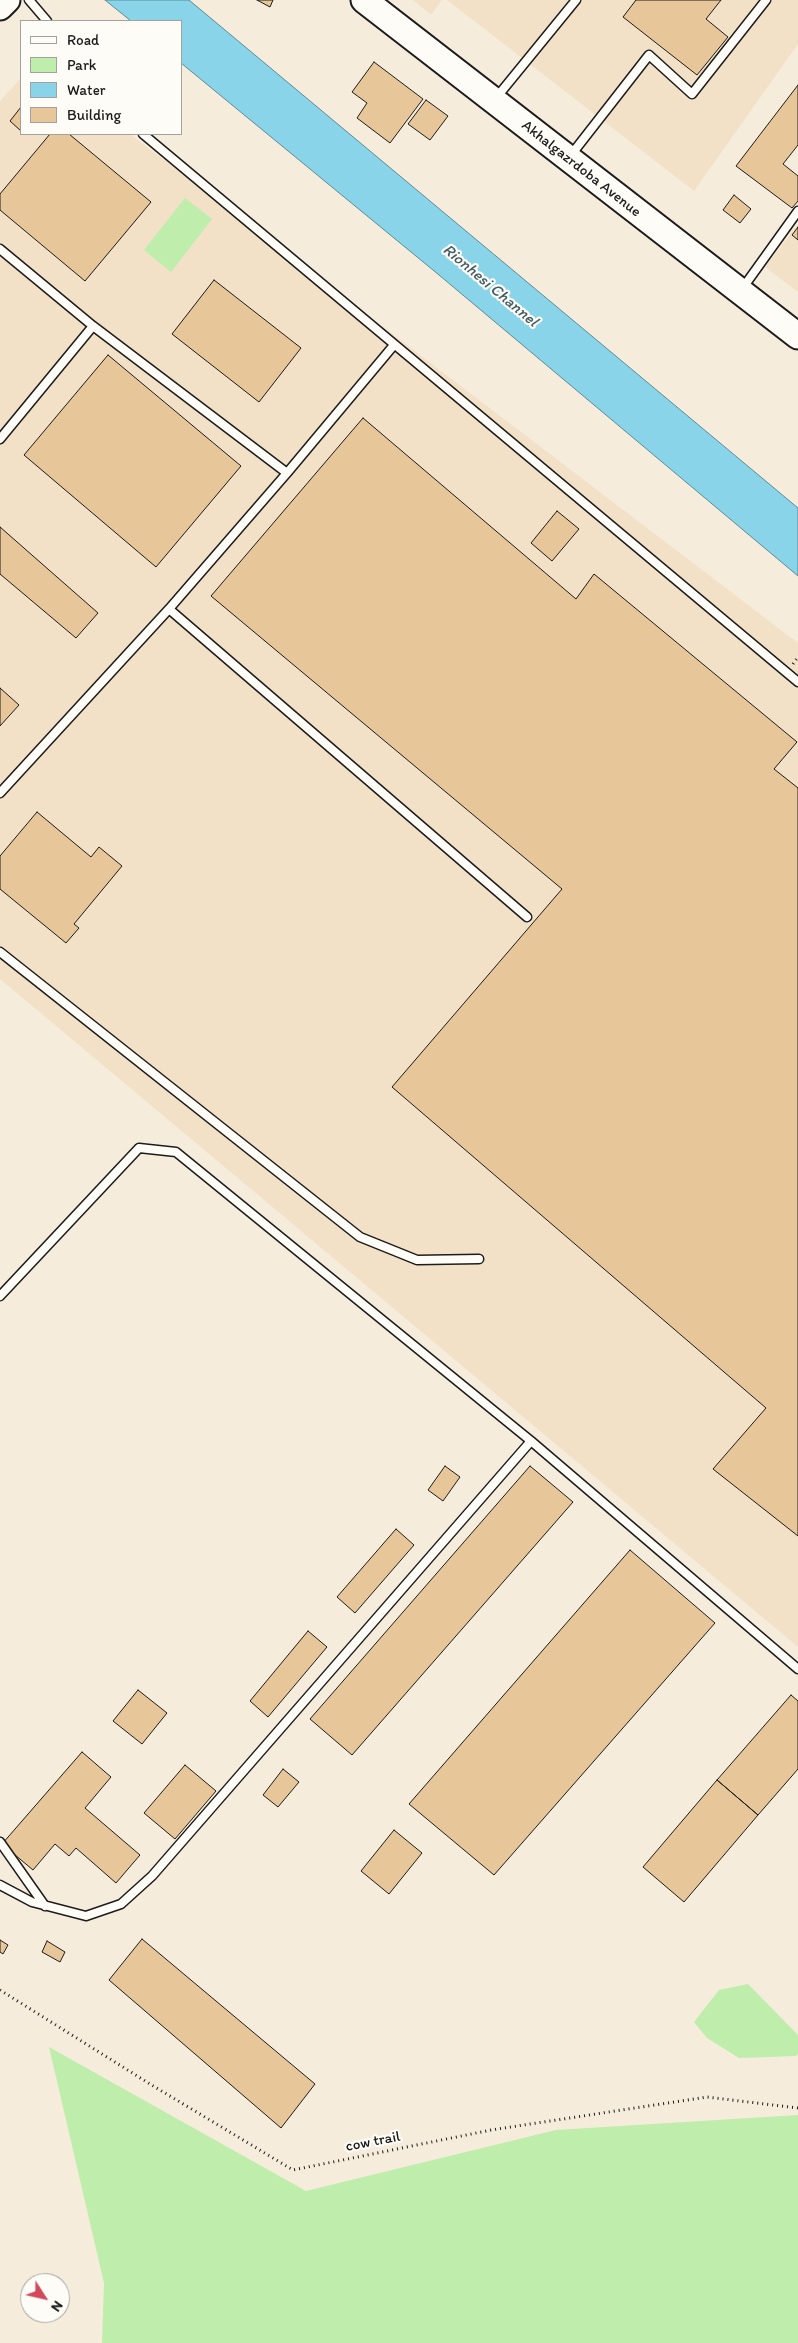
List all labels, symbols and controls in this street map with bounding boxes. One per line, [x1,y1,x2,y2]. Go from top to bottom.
legend [20,20,182,135]
text: Road [67,31,99,49]
text: Park [67,56,97,74]
text: Water [67,81,105,99]
text: Building [67,106,121,124]
street label: Akhalgazrdoba Avenue [518,117,644,221]
water label: Rionhesi Channel [438,241,542,331]
street label: cow trail [344,2128,402,2156]
north arrow [20,2273,70,2323]
text: N [47,2298,67,2315]

